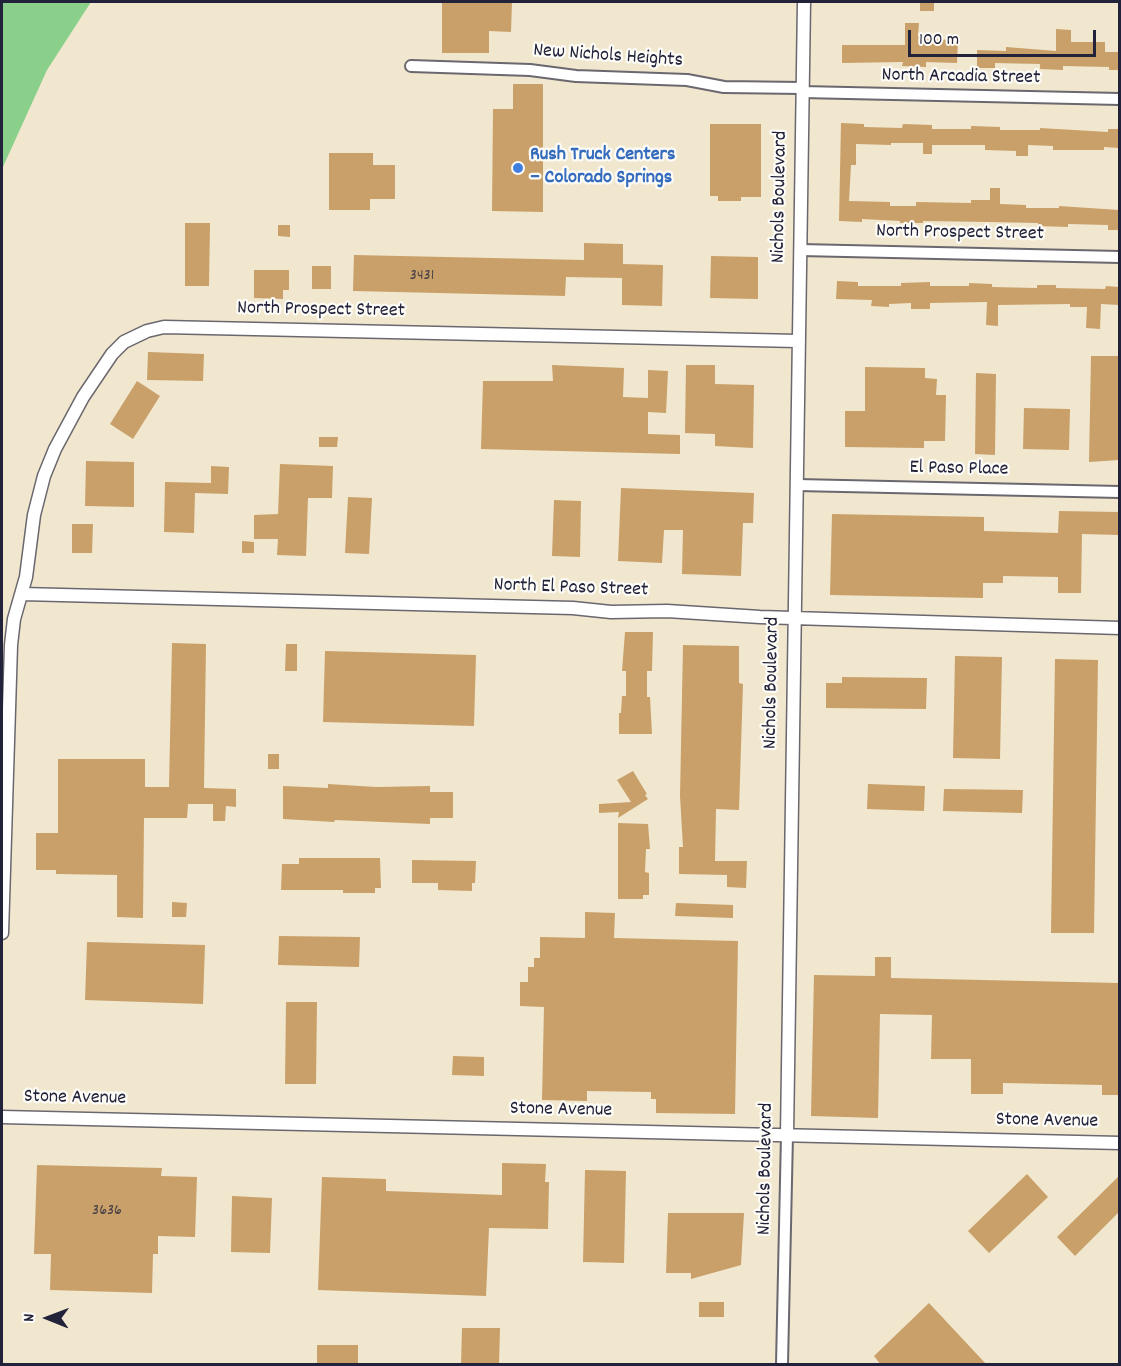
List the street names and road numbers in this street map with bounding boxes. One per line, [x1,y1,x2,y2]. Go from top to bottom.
street label: New Nichols Heights [532,40,684,74]
street label: North Arcadia Street [881,65,1041,91]
street label: Nichols Boulevard [768,131,794,263]
street label: North Prospect Street [876,221,1044,247]
street label: North Prospect Street [237,298,405,324]
street label: El Paso Place [909,457,1009,483]
street label: North El Paso Street [493,574,649,604]
street label: Nichols Boulevard [760,617,786,749]
street label: Stone Avenue [24,1086,126,1112]
street label: Stone Avenue [510,1098,612,1124]
street label: Nichols Boulevard [754,1103,780,1235]
street label: Stone Avenue [996,1109,1098,1135]

